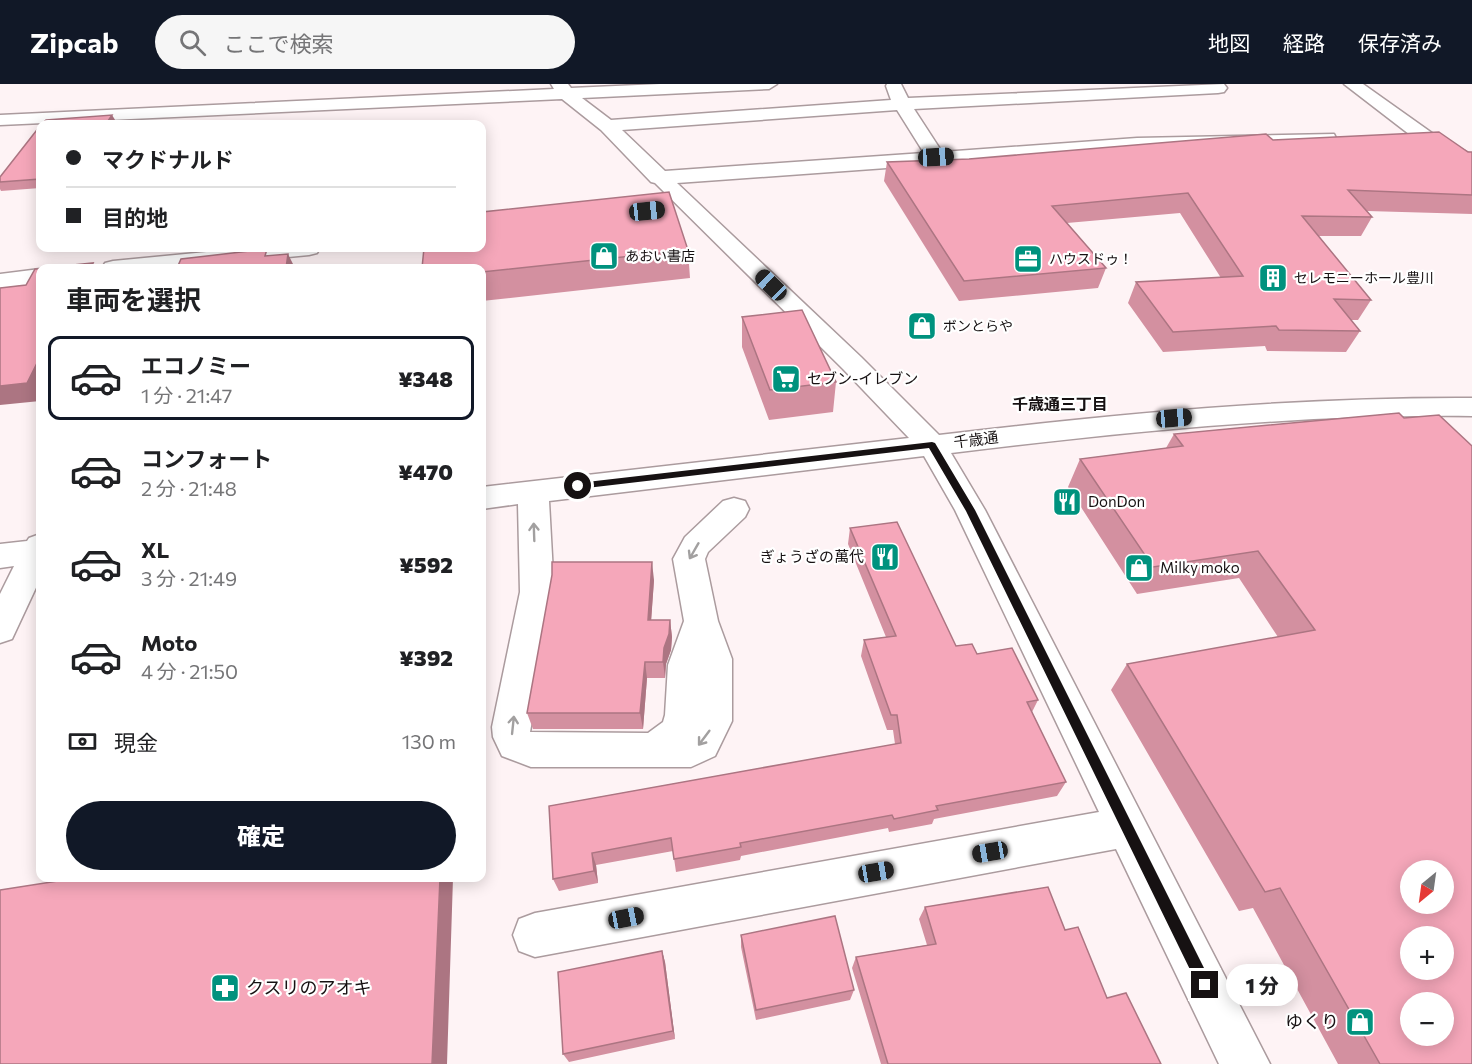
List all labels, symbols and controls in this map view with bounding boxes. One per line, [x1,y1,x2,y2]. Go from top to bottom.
search box [155,15,575,69]
text: Zipcab [30,25,119,59]
icon: search [176,26,209,59]
text: ここで検索 [224,30,334,57]
text: 地図 [1208,30,1250,55]
text: 経路 [1283,30,1325,55]
text: 保存済み [1358,30,1442,55]
text: マクドナルド [102,146,234,173]
car [918,147,954,167]
car [628,200,666,222]
text: 目的地 [102,204,168,231]
shop icon: あおい書店 [588,240,620,272]
office icon: ハウスドゥ！ [1012,243,1044,275]
place label: あおい書店 [625,247,695,264]
place label: ハウスドゥ！ [1049,250,1133,267]
building icon: セレモニーホール豊川 [1257,262,1289,294]
car [752,266,790,304]
place label: セレモニーホール豊川 [1294,269,1434,286]
text: 車両を選択 [66,283,201,316]
shop icon: ボンとらや [906,310,938,342]
place label: ボンとらや [943,317,1013,334]
icon: car [69,351,123,405]
text: エコノミー [141,352,251,379]
supermarket icon: セブン-イレブン [770,363,802,395]
text: ¥348 [398,365,453,392]
place label: セブン-イレブン [807,369,918,387]
text: 1 分 · 21:47 [141,383,232,407]
district label: 千歳通三丁目 [1012,394,1108,413]
car [1155,407,1193,429]
street label: 千歳通 [952,427,999,451]
icon: car [69,444,123,498]
text: コンフォート [141,445,272,472]
text: ¥470 [398,458,453,485]
route start [564,472,591,499]
text: 2 分 · 21:48 [141,476,237,500]
restaurant icon: DonDon [1051,486,1083,518]
place label: DonDon [1088,492,1145,510]
one-way arrow [529,523,540,543]
text: XL [141,536,169,563]
icon: car [69,537,123,591]
restaurant icon: ぎょうざの萬代 [869,541,901,573]
one-way arrow [688,542,700,559]
place label: ぎょうざの萬代 [760,547,864,565]
text: ¥592 [399,551,453,578]
shop icon: Milky moko [1123,552,1155,584]
place label: Milky moko [1160,558,1240,576]
text: 3 分 · 21:49 [141,566,237,590]
text: Moto [141,629,197,656]
icon: car [69,630,123,684]
text: ¥392 [399,644,453,671]
text: 4 分 · 21:50 [141,659,238,683]
one-way arrow [507,716,518,735]
icon: cash [66,725,99,758]
text: 現金 [114,729,158,756]
text: 130 m [402,729,456,753]
one-way arrow [698,730,711,746]
button: 確定 [66,801,456,870]
car [971,840,1009,864]
car [857,860,895,884]
north arrow [1400,860,1454,914]
map controls [1400,860,1454,1046]
car [607,906,645,930]
button: + [1400,926,1454,980]
callout: 1 分 [1226,964,1298,1006]
route end [1191,971,1218,998]
pharmacy icon: クスリのアオキ [209,972,241,1004]
text: 1 分 [1245,973,1279,997]
place label: クスリのアオキ [246,976,371,998]
button: − [1400,992,1454,1046]
shop icon: ゆくり [1344,1006,1376,1038]
place label: ゆくり [1285,1010,1339,1032]

